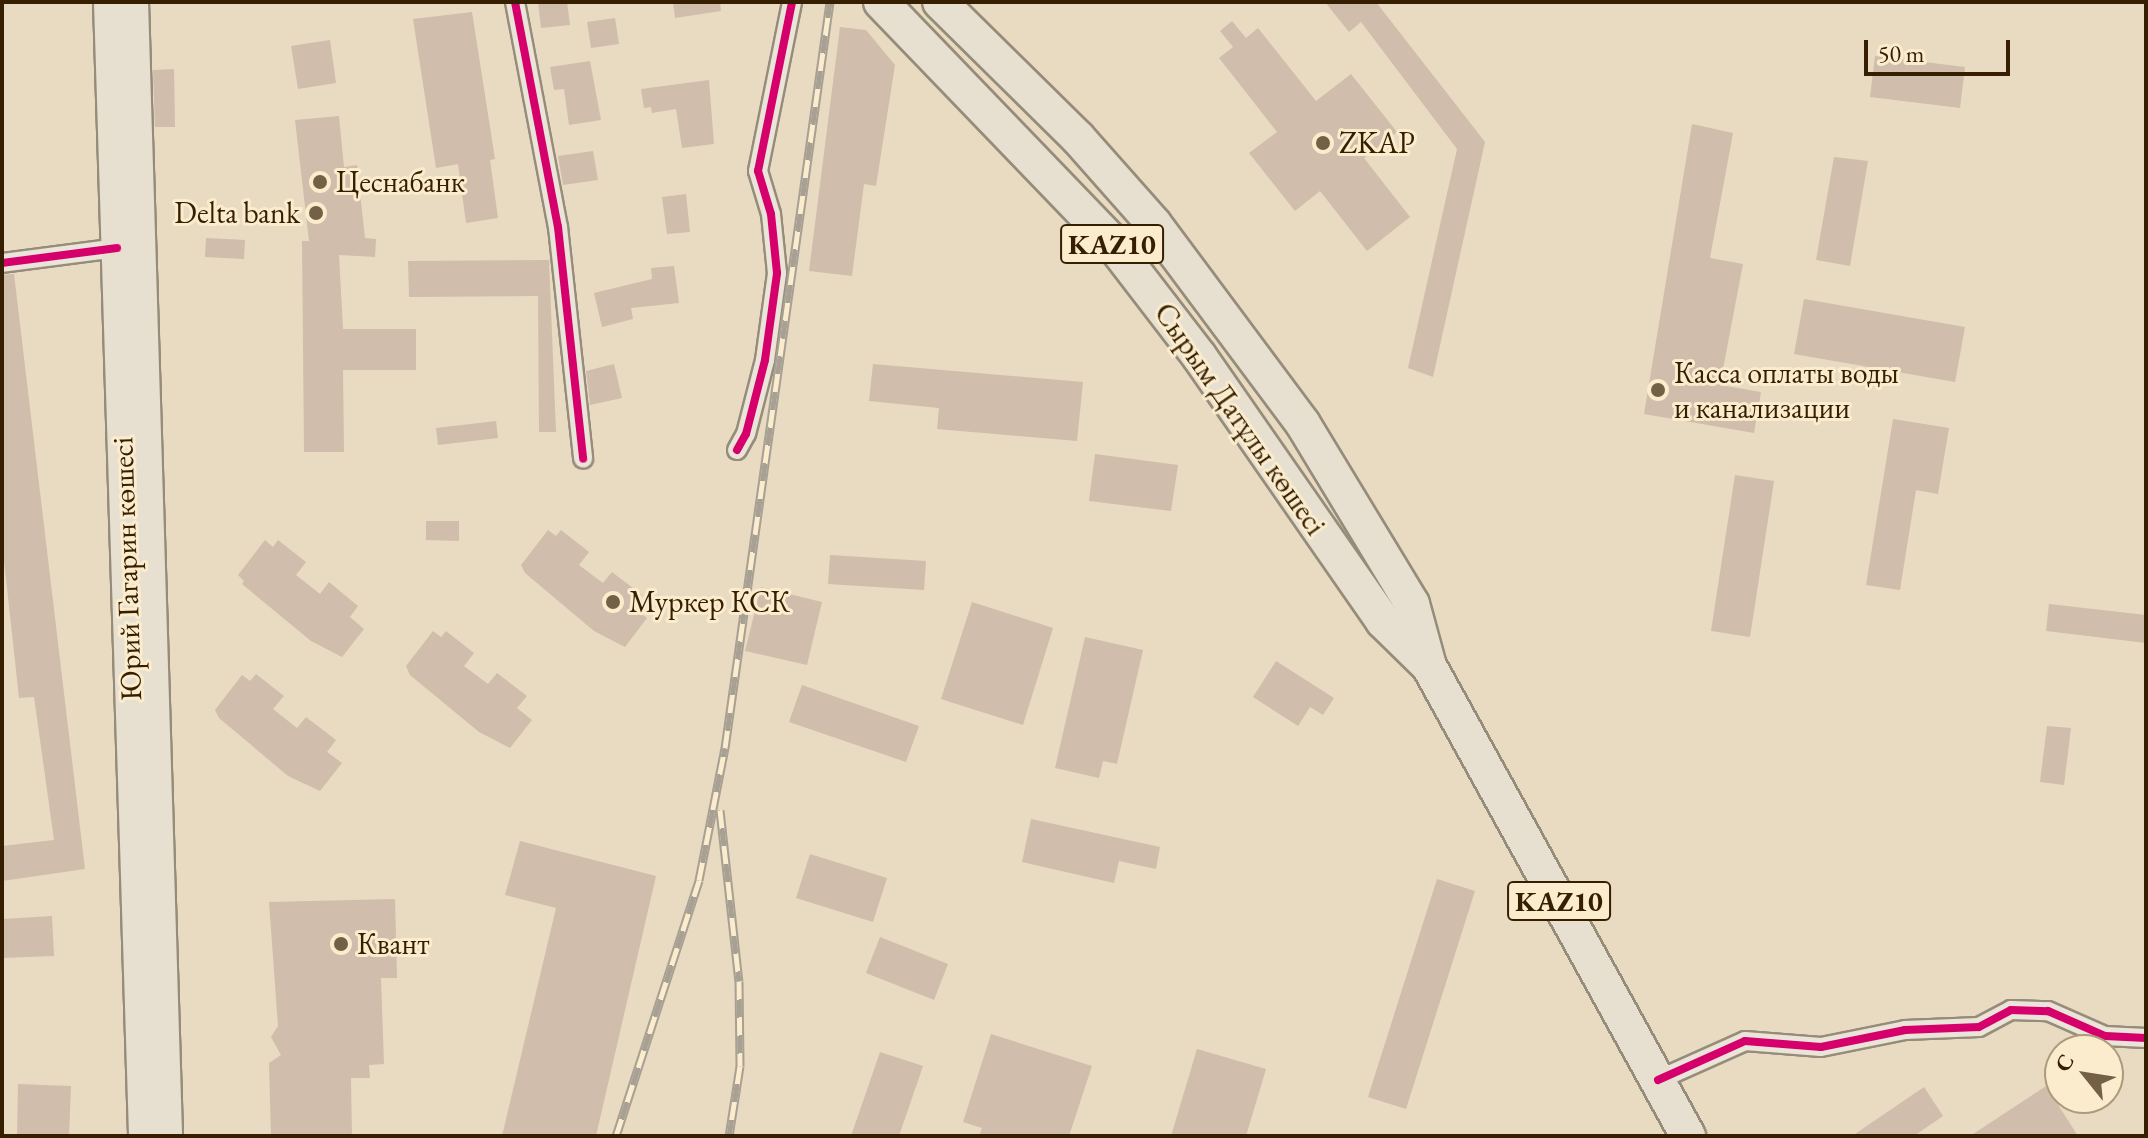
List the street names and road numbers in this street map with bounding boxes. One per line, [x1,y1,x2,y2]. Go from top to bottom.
road number: KAZ10 [1060,220,1164,268]
street label: Сырым Датұлы көшесі [1146,296,1334,542]
street label: Юрий Гагарин көшесі [104,436,150,702]
road number: KAZ10 [1507,877,1611,925]

